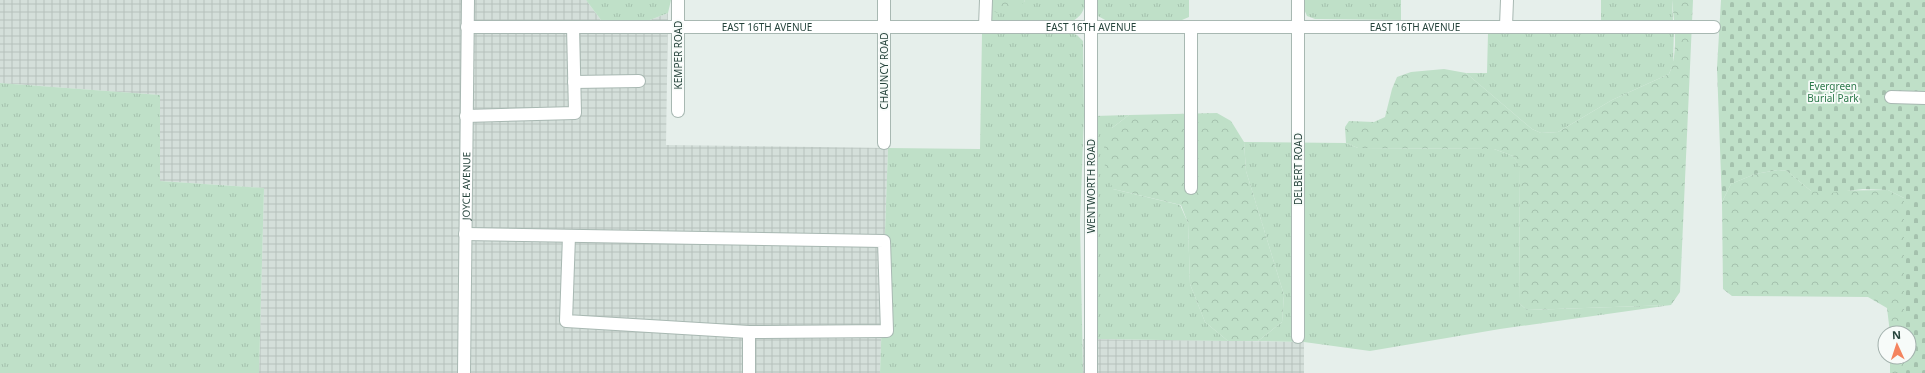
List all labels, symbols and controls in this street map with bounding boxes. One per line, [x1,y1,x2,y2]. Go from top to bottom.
street label: EAST 16TH AVENUE [722,20,812,34]
street label: EAST 16TH AVENUE [1046,20,1136,34]
street label: EAST 16TH AVENUE [1370,20,1460,34]
street label: KEMPER ROAD [671,21,685,89]
street label: CHAUNCY ROAD [877,32,891,110]
park label: Evergreen Burial Park [1807,79,1859,105]
street label: DELBERT ROAD [1291,133,1305,205]
street label: WENTWORTH ROAD [1084,139,1098,233]
street label: JOYCE AVENUE [459,152,473,221]
north arrow [1877,325,1917,365]
text: N [1892,327,1901,342]

